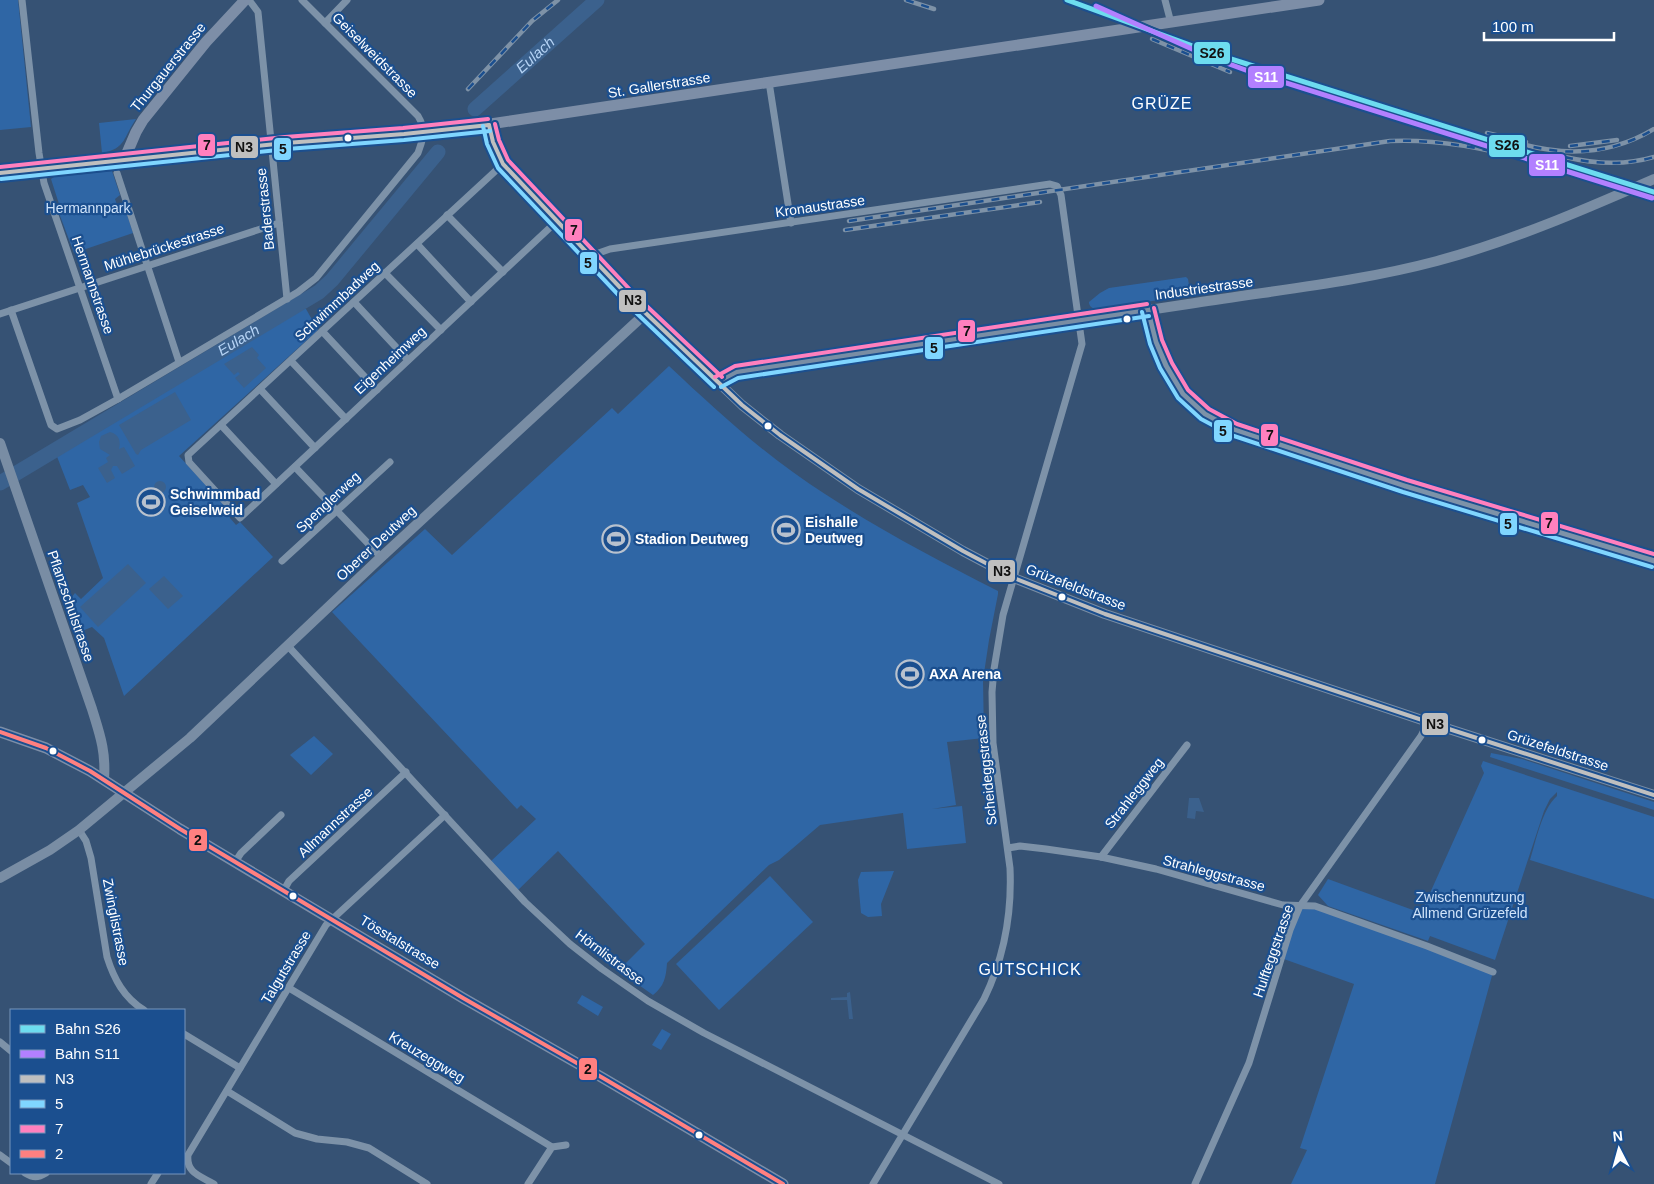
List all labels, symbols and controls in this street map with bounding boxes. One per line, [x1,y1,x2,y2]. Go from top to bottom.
street label: Geiselweidstrasse [329,9,421,101]
scale bar [1484,10,1614,42]
text: 100 m [1492,18,1534,35]
street label: Thurgauerstrasse [127,19,209,115]
water label: Eulach [512,33,558,76]
line badge: S26 [1193,41,1231,65]
text: S26 [1200,45,1225,61]
line badge: S11 [1247,65,1285,89]
street label: St. Gallerstrasse [607,69,712,101]
text: S11 [1254,69,1278,85]
district label: GRÜZE [1132,95,1193,112]
line badge: 7 [197,133,216,157]
unlabelled marker [343,133,353,143]
line badge: S26 [1488,134,1526,158]
line badge: N3 [230,135,259,159]
text: 7 [203,137,211,153]
line badge: 5 [273,137,292,161]
text: S26 [1495,137,1520,153]
text: N3 [235,139,253,155]
text: 5 [279,141,287,157]
line badge: S11 [1528,153,1566,177]
text: S11 [1535,157,1559,173]
street label: Baderstrasse [253,167,277,251]
street label: Kronaustrasse [774,192,866,220]
park label: Hermannpark [46,200,131,216]
line badge: 7 [564,218,583,242]
street label: Mühlebrückestrasse [102,220,226,274]
text: 7 [570,222,578,238]
street label: Hermannstrasse [69,234,117,336]
line badge: 5 [579,251,598,275]
text: 5 [584,255,592,271]
street label: Schwimmbadweg [291,258,383,344]
street label: Industriestrasse [1154,273,1254,303]
line badge: N3 [618,289,647,313]
text: N3 [624,292,642,308]
unlabelled marker [1122,314,1132,324]
line badge: 7 [957,319,976,343]
water label: Eulach [214,321,262,359]
street label: Eigenheimweg [351,323,429,397]
text: 7 [963,323,971,339]
line badge: 5 [924,336,944,360]
text: 5 [930,340,938,356]
line badge: 5 [1213,419,1233,443]
unlabelled marker [763,421,773,431]
text: 5 [1219,423,1227,439]
line badge: 7 [1260,423,1279,447]
text: 7 [1266,427,1274,443]
street label: Spenglerweg [293,468,363,536]
place label: Schwimmbad Geiselweid [170,486,260,518]
sports icon: Schwimmbad Geiselweid [136,487,166,517]
street label: Oberer Deutweg [333,502,419,584]
line badge: 7 [1540,511,1559,535]
line badge: 5 [1499,512,1518,536]
place label: Eishalle Deutweg [805,514,863,546]
sports icon: Eishalle Deutweg [771,515,801,545]
text: 7 [1545,515,1553,531]
text: 5 [1504,516,1512,532]
sports icon: Stadion Deutweg [601,524,631,554]
place label: Stadion Deutweg [635,531,749,547]
street label: Pflanzschulstrasse [44,548,98,664]
line badge: N3 [987,559,1016,583]
street label: Grüzefeldstrasse [1024,561,1128,614]
text: N3 [993,563,1011,579]
unlabelled marker [1057,592,1067,602]
sports icon: AXA Arena [895,659,925,689]
place label: AXA Arena [929,666,1001,682]
line badge: N3 [1421,712,1449,736]
street label: Scheideggstrasse [972,714,1000,826]
text: N3 [1426,716,1444,732]
street label: Grüzefeldstrasse [1505,726,1611,774]
unlabelled marker [1477,735,1487,745]
unlabelled marker [48,746,58,756]
street label: Strahleggweg [1101,754,1167,832]
street label: Allmannstrasse [295,783,376,860]
line badge: 2 [188,828,208,852]
text: 2 [194,832,202,848]
street label: Strahleggstrasse [1161,852,1267,894]
street label: Zwinglistrasse [100,877,132,967]
park label: Zwischennutzung Allmend Grüzefeld [1412,889,1528,921]
unlabelled marker [288,891,298,901]
street label: Hulfteggstrasse [1250,902,1296,1000]
street label: Tösstalstrasse [357,912,443,972]
street label: Hörnlistrasse [573,926,648,988]
street label: Talgutstrasse [258,927,314,1006]
district label: GUTSCHICK [978,961,1082,978]
legend [10,1009,185,1174]
text: Bahn S26 [55,1020,121,1037]
street label: Kreuzeggweg [386,1028,468,1086]
text: Bahn S11 [55,1045,120,1062]
line badge: 2 [578,1057,598,1081]
text: 2 [584,1061,592,1077]
text: N3 [55,1070,74,1087]
text: 5 [55,1095,63,1112]
text: 7 [55,1120,63,1137]
north arrow [1594,1124,1644,1174]
text: N [1612,1128,1624,1145]
unlabelled marker [694,1130,704,1140]
text: 2 [55,1145,63,1162]

